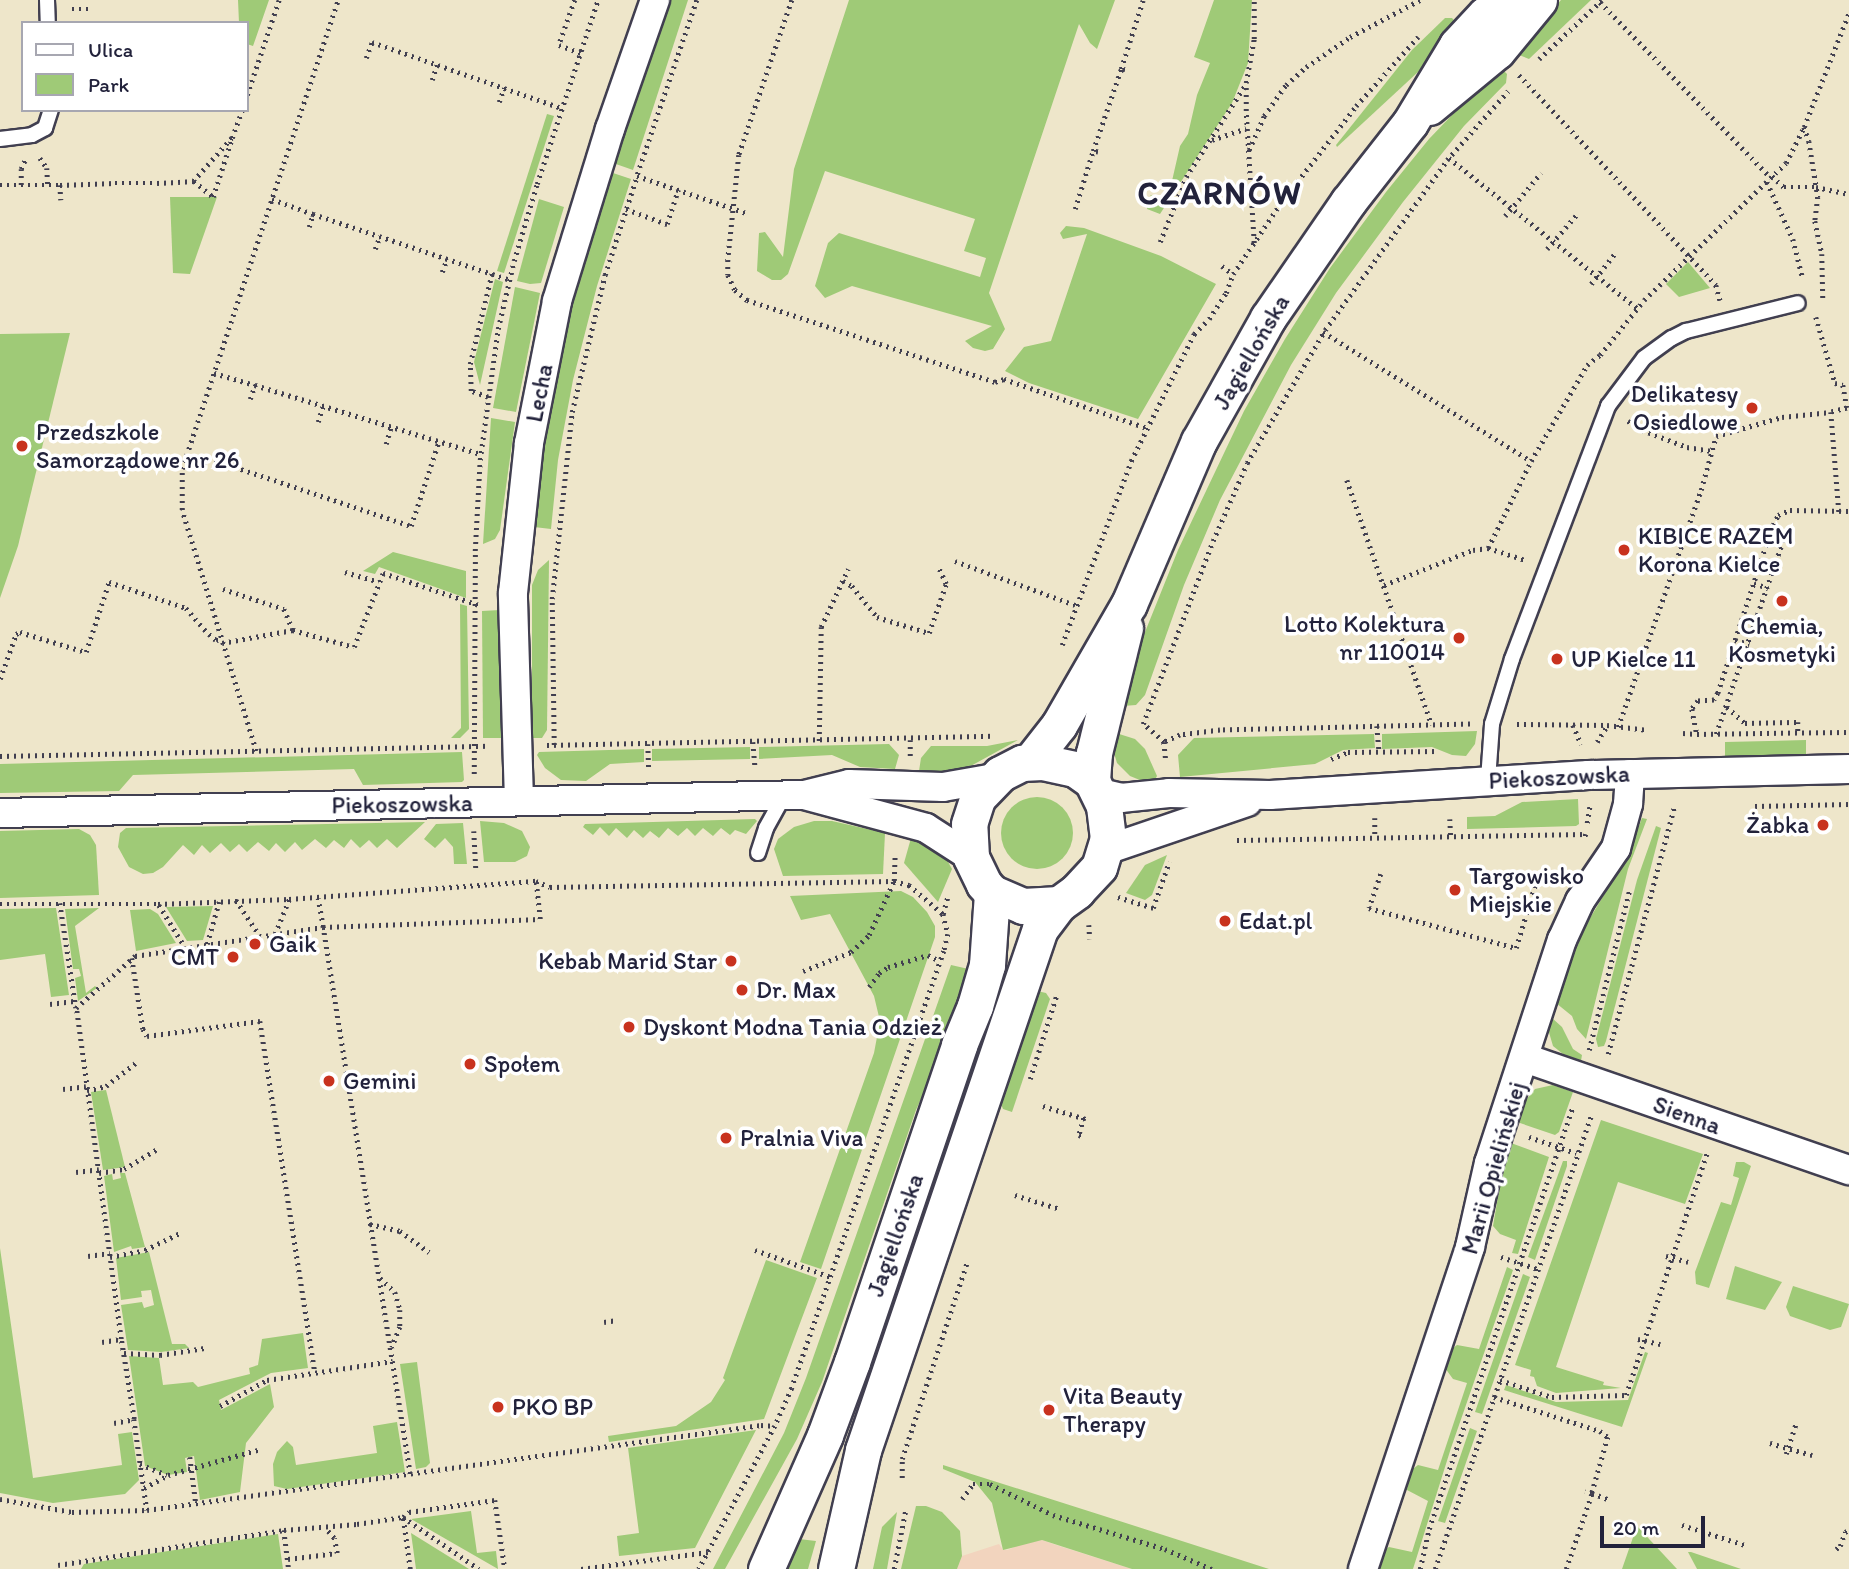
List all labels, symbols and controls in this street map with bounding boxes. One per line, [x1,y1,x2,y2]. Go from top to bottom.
legend [21,21,248,112]
text: Ulica [88,37,133,62]
text: Park [88,72,129,97]
district label: CZARNÓW [1138,174,1302,212]
street label: Jagiellońska [1207,289,1295,415]
street label: Lecha [519,361,559,425]
place label: Delikatesy Osiedlowe [1631,380,1738,436]
marker: Delikatesy Osiedlowe [1744,400,1760,416]
place label: Przedszkole Samorządowe nr 26 [36,418,239,474]
marker: Przedszkole Samorządowe nr 26 [14,438,30,454]
place label: KIBICE RAZEM Korona Kielce [1638,522,1793,578]
marker: KIBICE RAZEM Korona Kielce [1616,542,1632,558]
marker: Chemia, Kosmetyki [1774,593,1790,609]
place label: Lotto Kolektura nr 110014 [1284,610,1445,666]
place label: Chemia, Kosmetyki [1728,612,1836,668]
marker: Lotto Kolektura nr 110014 [1451,630,1467,646]
place label: UP Kielce 11 [1571,645,1696,673]
marker: UP Kielce 11 [1549,651,1565,667]
street label: Piekoszowska [1488,759,1630,795]
street label: Piekoszowska [331,788,473,820]
place label: Żabka [1746,811,1809,839]
marker: Żabka [1815,817,1831,833]
place label: Targowisko Miejskie [1469,862,1584,918]
marker: Targowisko Miejskie [1447,882,1463,898]
place label: Edat.pl [1239,907,1312,935]
marker: Edat.pl [1217,913,1233,929]
place label: Gaik [269,930,317,958]
marker: Gaik [247,936,263,952]
place label: CMT [171,943,219,971]
place label: Kebab Marid Star [539,947,717,975]
marker: CMT [225,949,241,965]
marker: Kebab Marid Star [723,953,739,969]
place label: Dr. Max [756,976,836,1004]
marker: Dr. Max [734,982,750,998]
place label: Dyskont Modna Tania Odzież [643,1013,939,1041]
marker: Dyskont Modna Tania Odzież [621,1019,637,1035]
place label: Społem [484,1050,560,1078]
marker: Społem [462,1056,478,1072]
place label: Gemini [343,1067,416,1095]
marker: Gemini [321,1073,337,1089]
street label: Marii Opielińskiej [1454,1078,1532,1258]
street label: Sienna [1649,1090,1725,1140]
place label: Pralnia Viva [740,1124,863,1152]
marker: Pralnia Viva [718,1130,734,1146]
street label: Jagiellońska [861,1170,929,1300]
place label: Vita Beauty Therapy [1063,1382,1182,1438]
place label: PKO BP [512,1393,593,1421]
marker: PKO BP [490,1399,506,1415]
marker: Vita Beauty Therapy [1041,1402,1057,1418]
scale bar [1604,1502,1709,1546]
text: 20 m [1613,1515,1659,1540]

